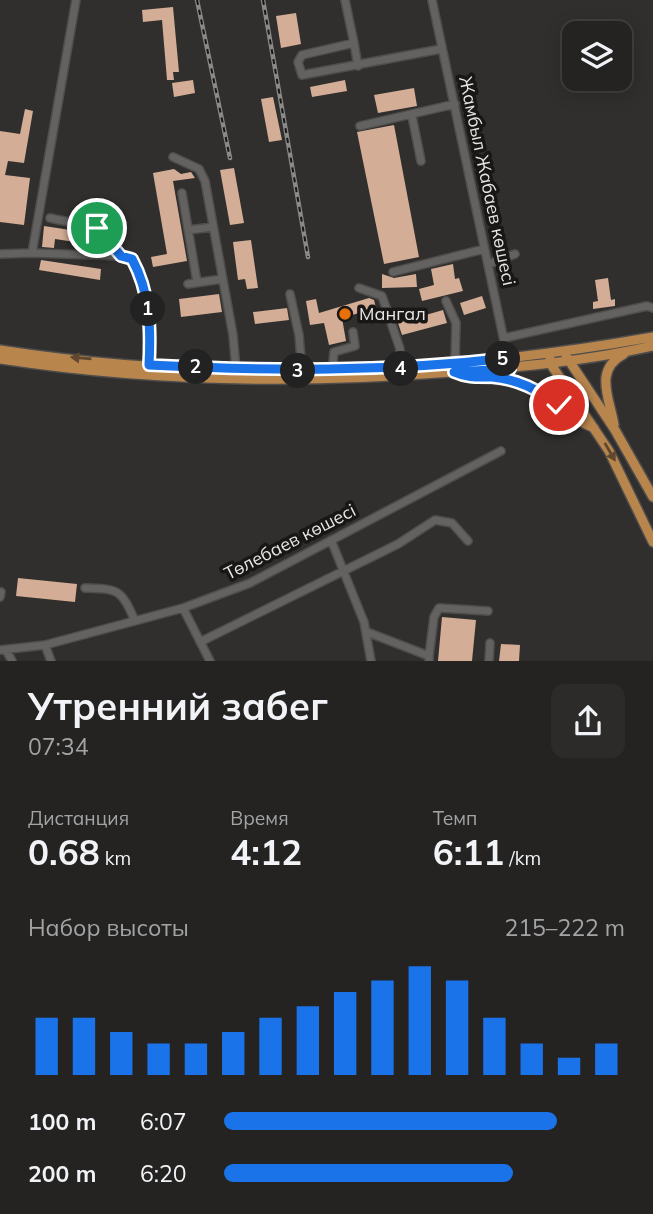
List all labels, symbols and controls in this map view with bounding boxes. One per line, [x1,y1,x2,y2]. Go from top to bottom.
map controls [562,21,632,91]
button: layers [562,21,632,91]
street label: Жамбыл Жабаев көшесі [454,74,521,288]
pin [67,198,127,258]
icon: arrive [78,209,116,247]
pin: 1 [130,292,166,326]
text: 1 [142,296,153,320]
place label: Мангал [359,302,426,325]
marker: Мангал [337,306,353,322]
pin: 5 [486,342,520,376]
text: 5 [497,346,508,370]
pin: 2 [178,350,214,384]
one-way arrow [70,352,92,363]
pin: 4 [384,352,418,386]
text: 2 [190,354,201,378]
pin: 3 [280,354,316,388]
text: 4 [395,356,406,380]
text: 3 [292,358,303,382]
pin [529,375,589,435]
icon: check [540,386,578,424]
one-way arrow [604,443,616,462]
street label: Төлебаев көшесі [220,498,360,585]
text: Утренний забег [28,682,328,730]
button: share [551,684,625,758]
text: 07:34 [28,732,88,761]
text: Дистанция [28,806,129,830]
text: Время [230,806,289,830]
text: Темп [433,806,477,830]
text: 0.68 [28,830,100,874]
text: 4:12 [230,830,302,874]
text: 6:11 [433,830,504,874]
text: km [100,846,131,870]
text: /km [504,846,541,870]
text: Набор высоты [28,913,189,942]
text: 215–222 m [504,913,625,942]
text: 100 m [28,1107,96,1136]
text: 6:07 [140,1107,187,1136]
text: 200 m [28,1159,96,1188]
text: 6:20 [140,1159,187,1188]

